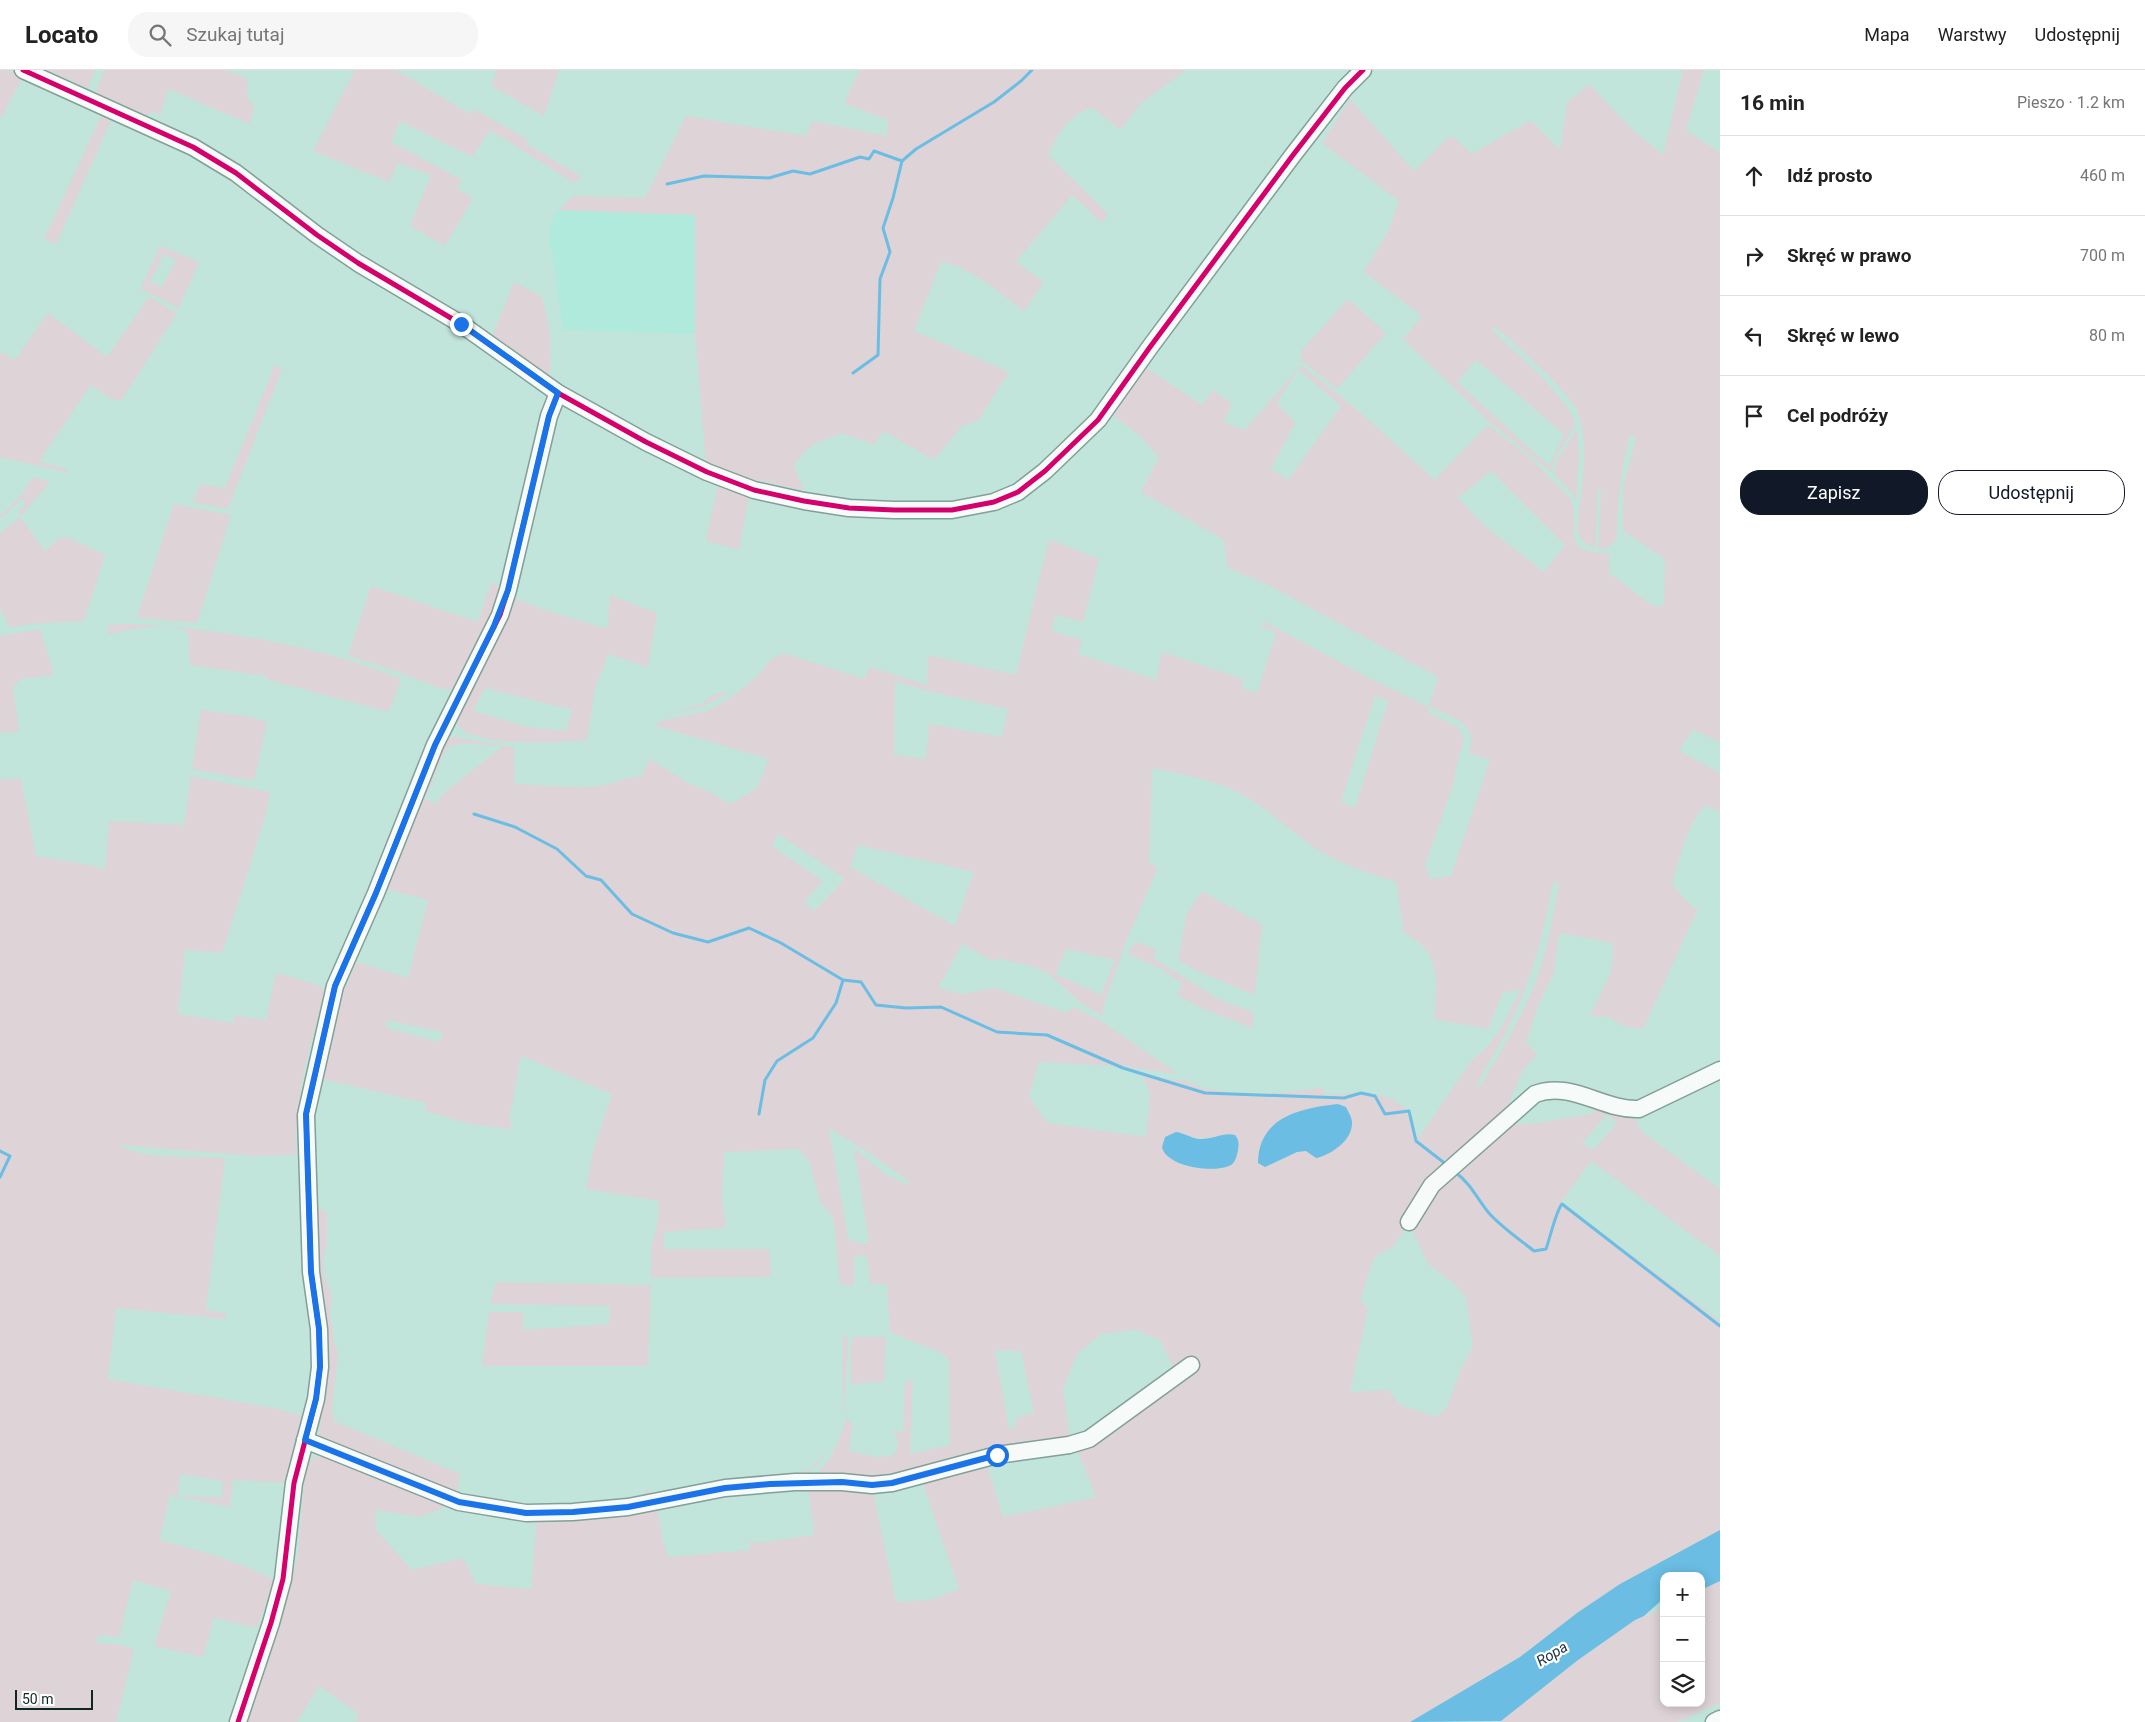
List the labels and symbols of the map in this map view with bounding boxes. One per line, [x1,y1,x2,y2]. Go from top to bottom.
route end [450,313,473,336]
route start [986,1444,1009,1467]
water label: Ropa [1533,1638,1571,1670]
scale bar [15,1687,92,1710]

